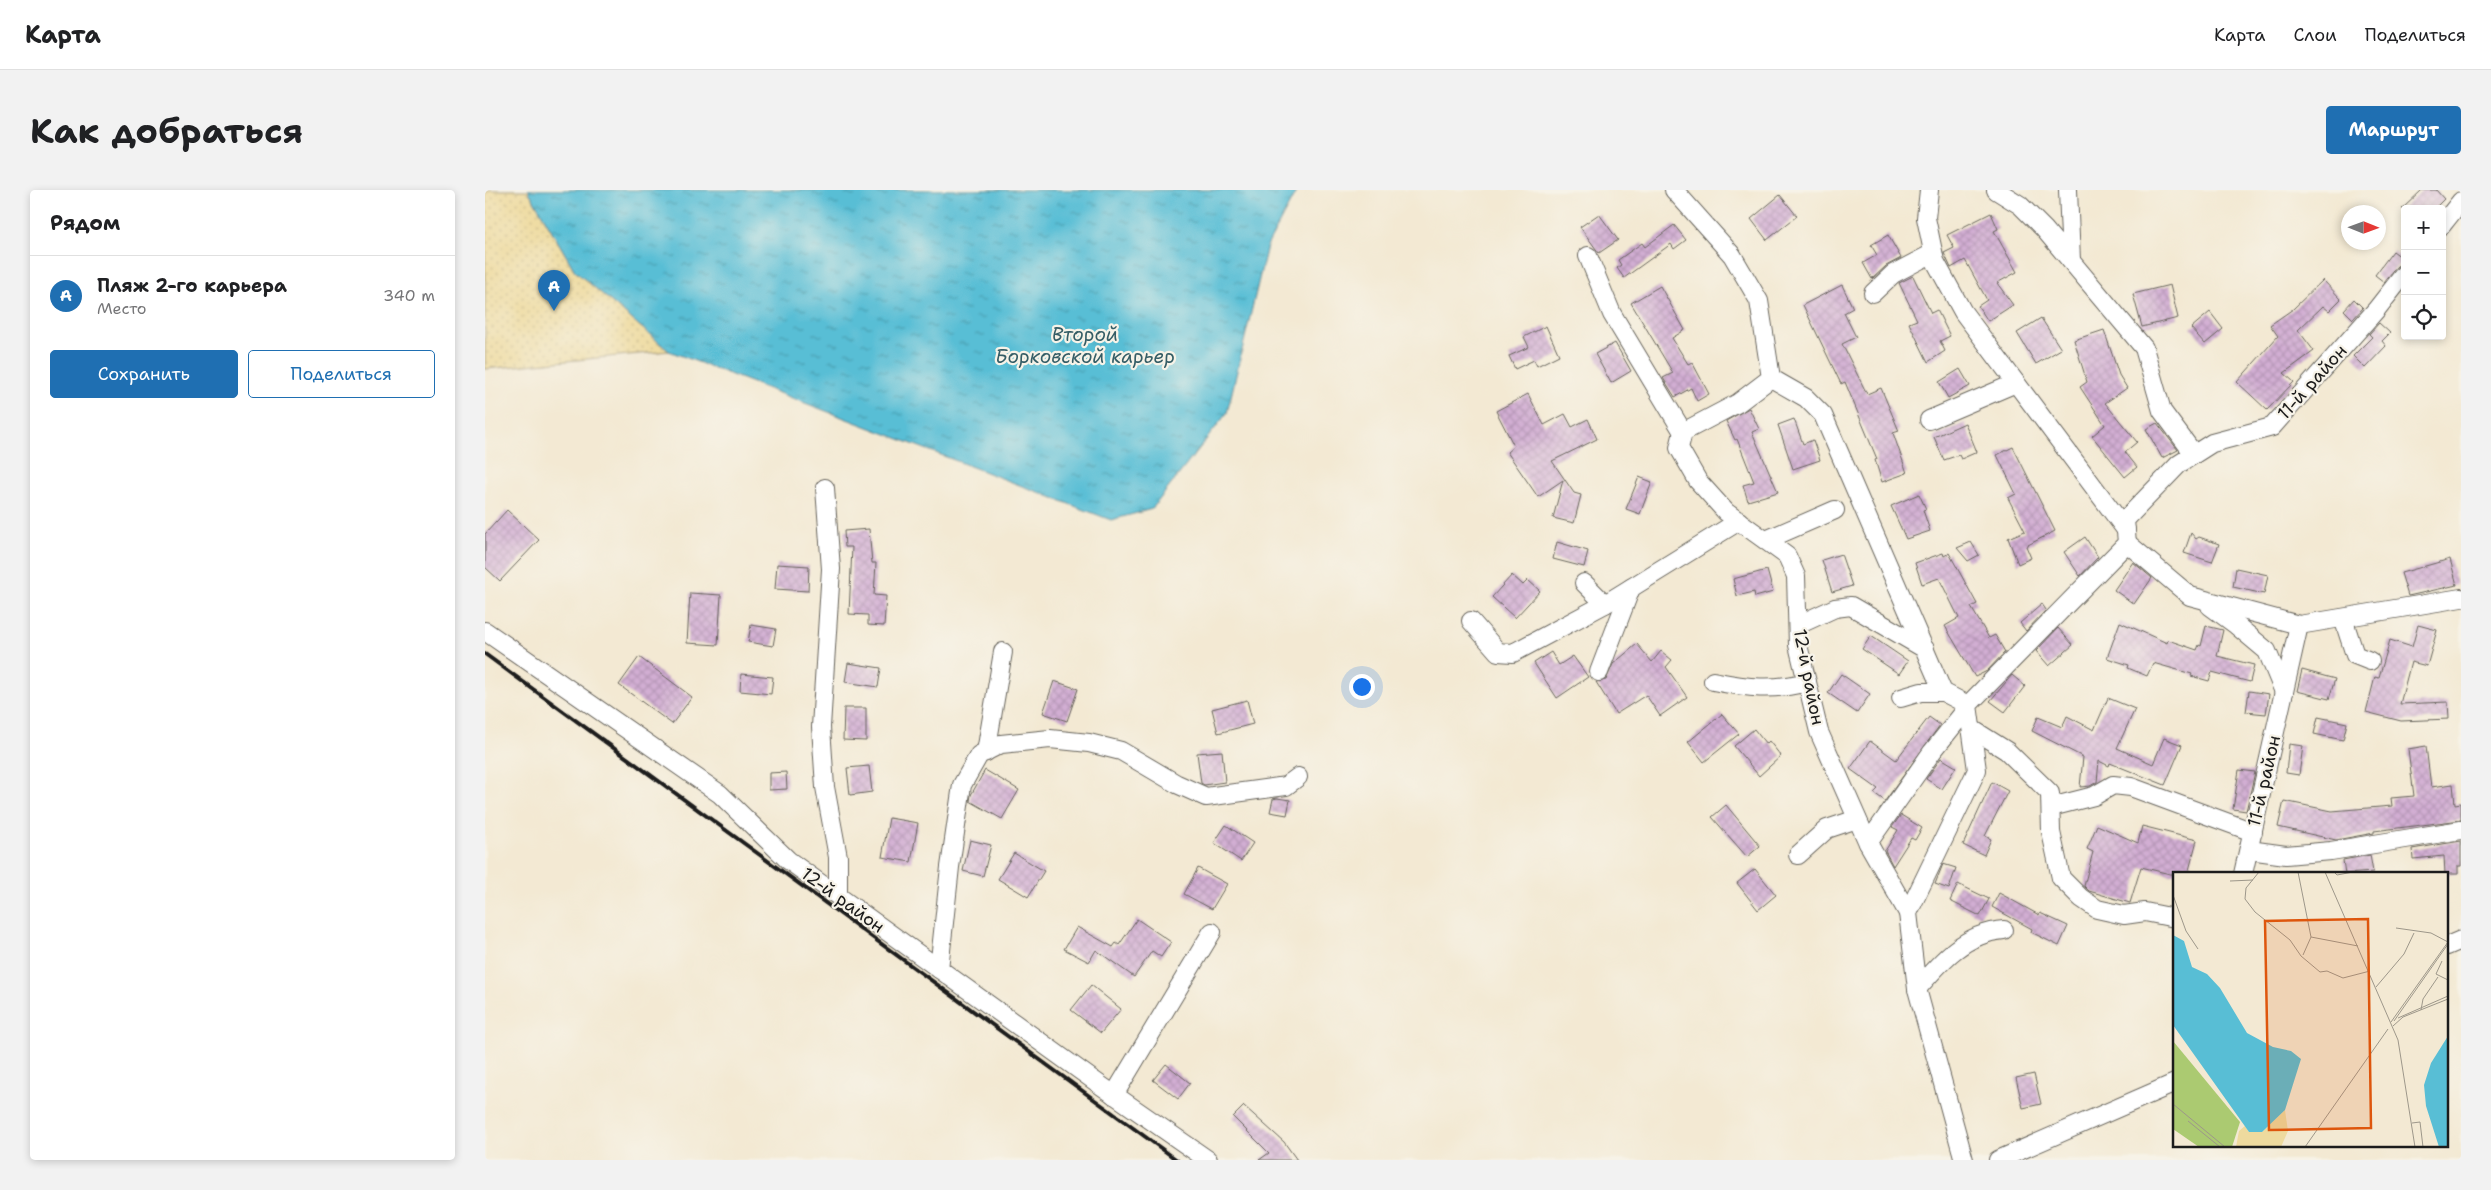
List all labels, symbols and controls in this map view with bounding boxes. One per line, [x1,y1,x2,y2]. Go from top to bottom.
text: Карта [25,19,101,51]
text: Карта [2214,23,2265,47]
text: Слои [2293,23,2337,47]
text: Поделиться [2365,23,2466,47]
button: Маршрут [2326,106,2461,154]
text: Как добраться [30,107,303,154]
north arrow [2341,205,2386,250]
map controls [2401,205,2446,340]
button: + [2401,205,2446,250]
text: Рядом [50,209,120,237]
button: − [2401,250,2446,295]
pin: A [538,270,570,311]
text: Пляж 2-го карьера [97,273,287,298]
text: A [60,285,72,306]
text: 340 m [383,285,435,306]
button: locate [2401,295,2446,340]
text: Место [97,298,147,319]
water label: Второй Борковской карьер [995,322,1175,369]
street label: 11-й район [2272,339,2352,425]
button: Сохранить [50,350,238,398]
button: Поделиться [248,350,435,398]
street label: 12-й район [1788,627,1830,727]
your location [1349,674,1375,700]
street label: 11-й район [2242,733,2286,829]
street label: 12-й район [797,862,889,938]
inset map [2173,872,2449,1148]

